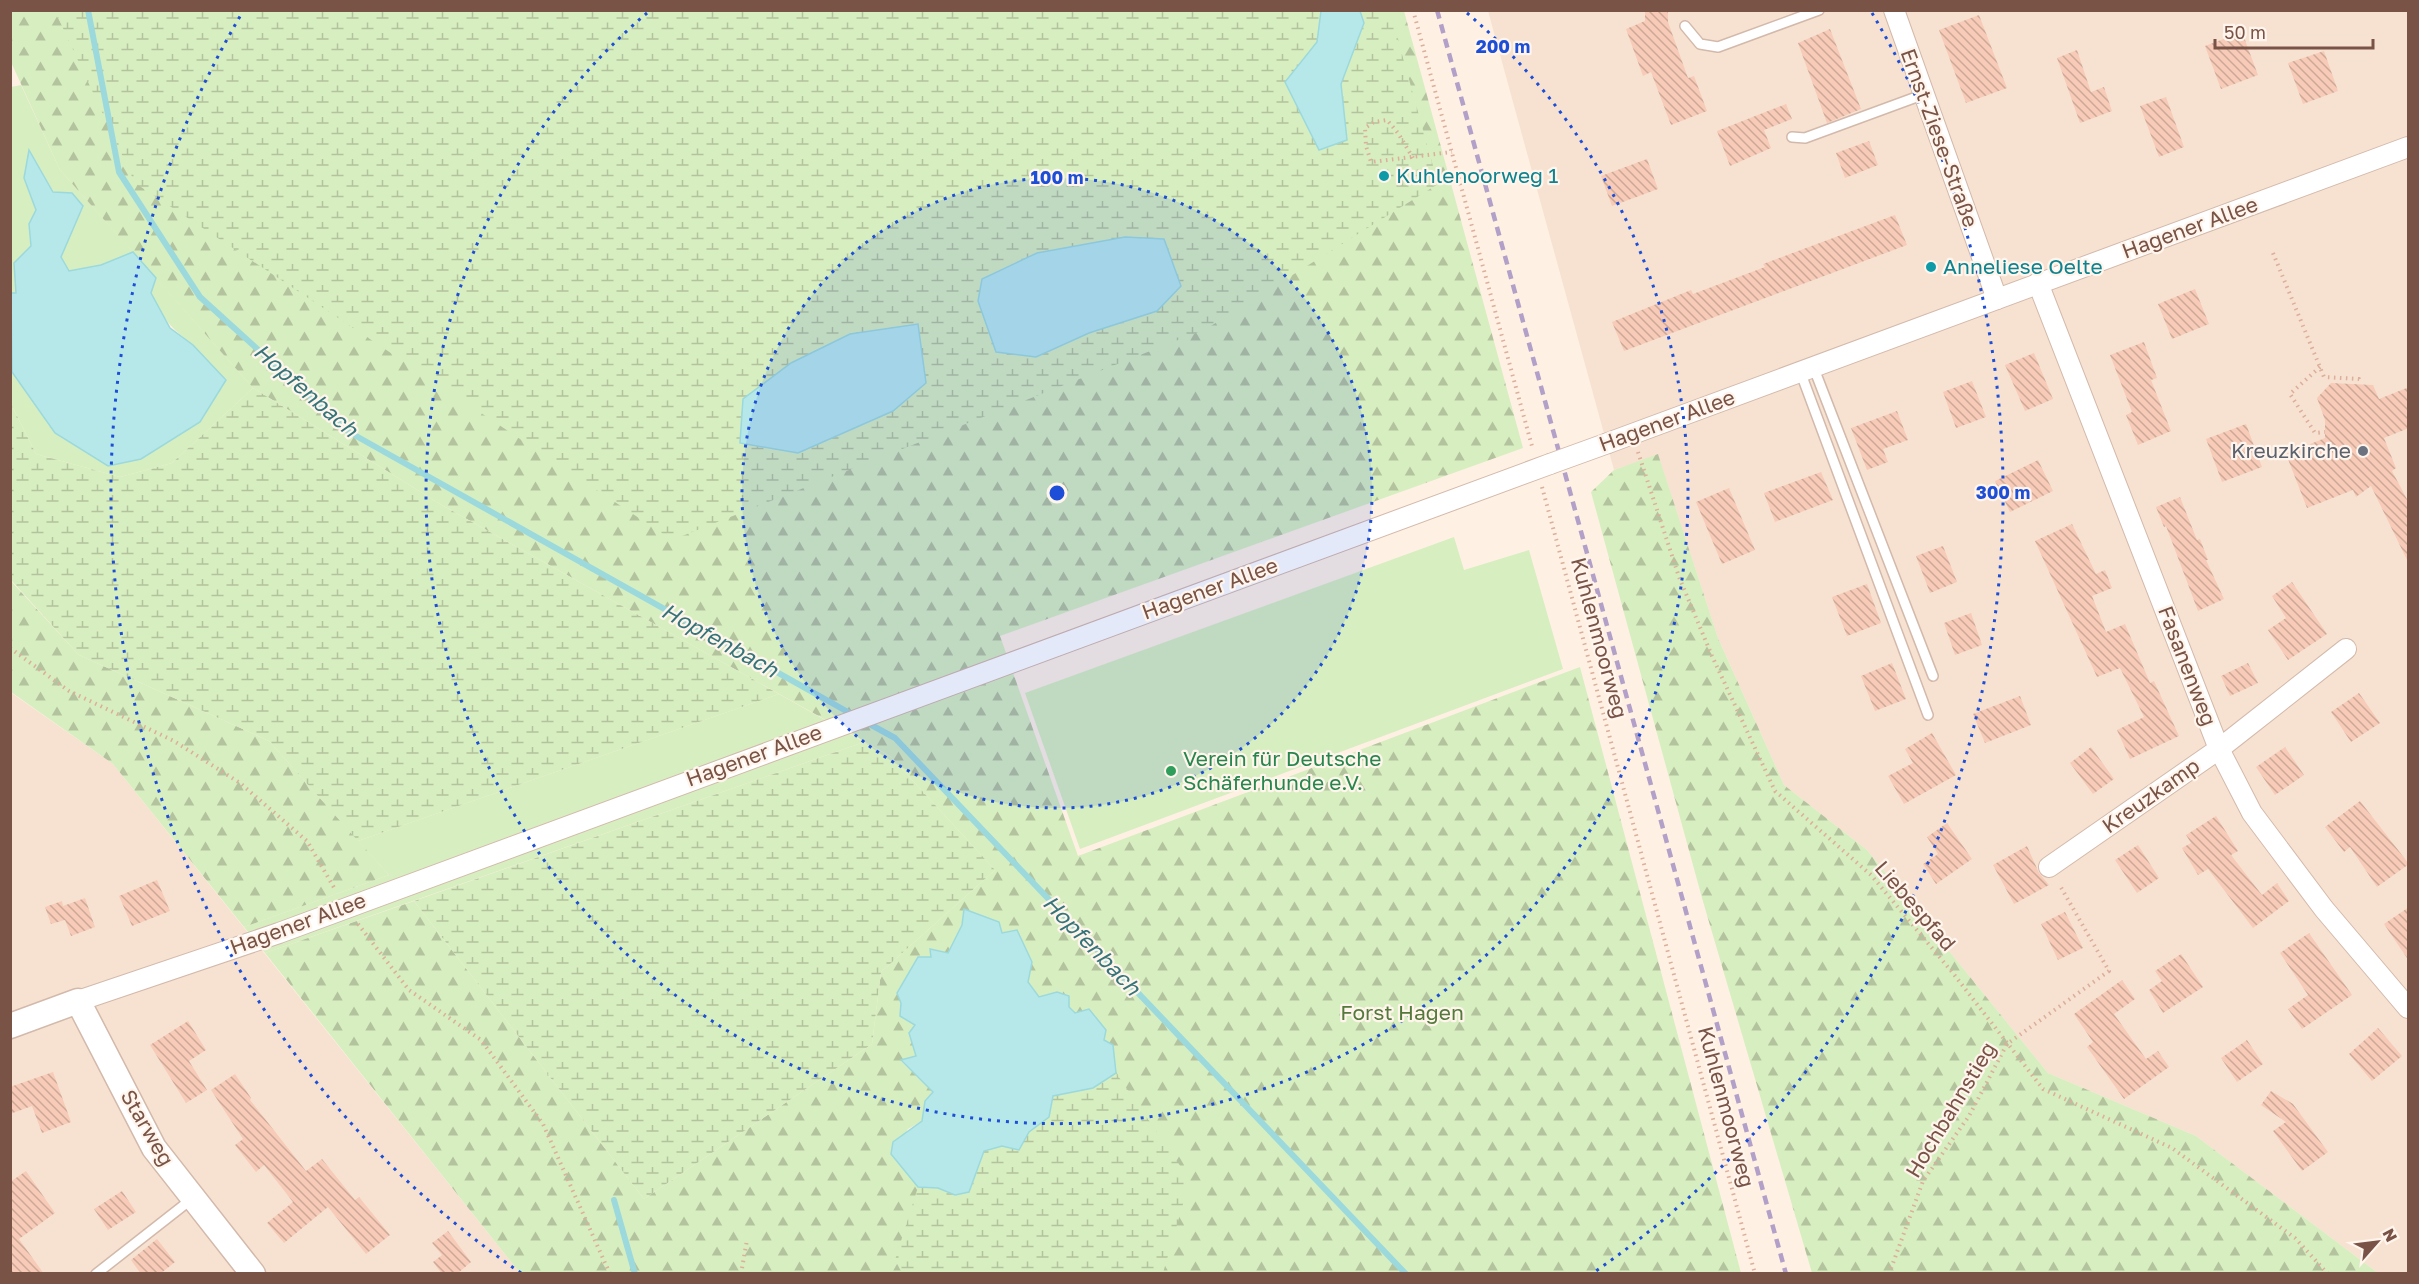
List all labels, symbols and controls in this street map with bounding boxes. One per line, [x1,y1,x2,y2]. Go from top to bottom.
scale bar [2215,12,2372,50]
text: 50 m [2224,21,2266,43]
text: 200 m [1476,35,1530,57]
street label: Ernst-Ziese-Straße [1896,45,1984,231]
place label: Kuhlenoorweg 1 [1396,162,1558,188]
text: 100 m [1031,166,1083,188]
marker: Kuhlenoorweg 1 [1377,169,1391,183]
street label: Hagener Allee [2118,190,2261,264]
place label: Anneliese Oelte [1943,253,2103,279]
marker: Anneliese Oelte [1924,260,1938,274]
water label: Hopfenbach [249,337,365,443]
street label: Hagener Allee [1595,383,1738,457]
place label: Kreuzkirche [2231,437,2351,463]
marker: Kreuzkirche [2356,444,2370,458]
text: 300 m [1976,481,2030,503]
centre of rings [1047,483,1067,503]
street label: Hagener Allee [1138,551,1281,625]
street label: Kuhlenmoorweg [1566,554,1634,721]
water label: Hopfenbach [657,597,784,683]
street label: Fasanenweg [2153,602,2223,729]
street label: Hagener Allee [682,718,825,792]
place label: Verein für Deutsche Schäferhunde e.V. [1183,745,1381,795]
street label: Kreuzkamp [2097,752,2204,838]
marker: Verein für Deutsche Schäferhunde e.V. [1164,764,1178,778]
street label: Liebespfad [1870,855,1962,956]
street label: Hagener Allee [226,886,369,960]
water label: Hopfenbach [1038,889,1148,1001]
park label: Forst Hagen [1340,999,1464,1025]
street label: Kuhlenmoorweg [1693,1023,1761,1190]
street label: Hochbahnstieg [1899,1037,2001,1182]
street label: Starweg [116,1085,180,1170]
north arrow [2347,1212,2407,1272]
text: N [2379,1225,2402,1245]

